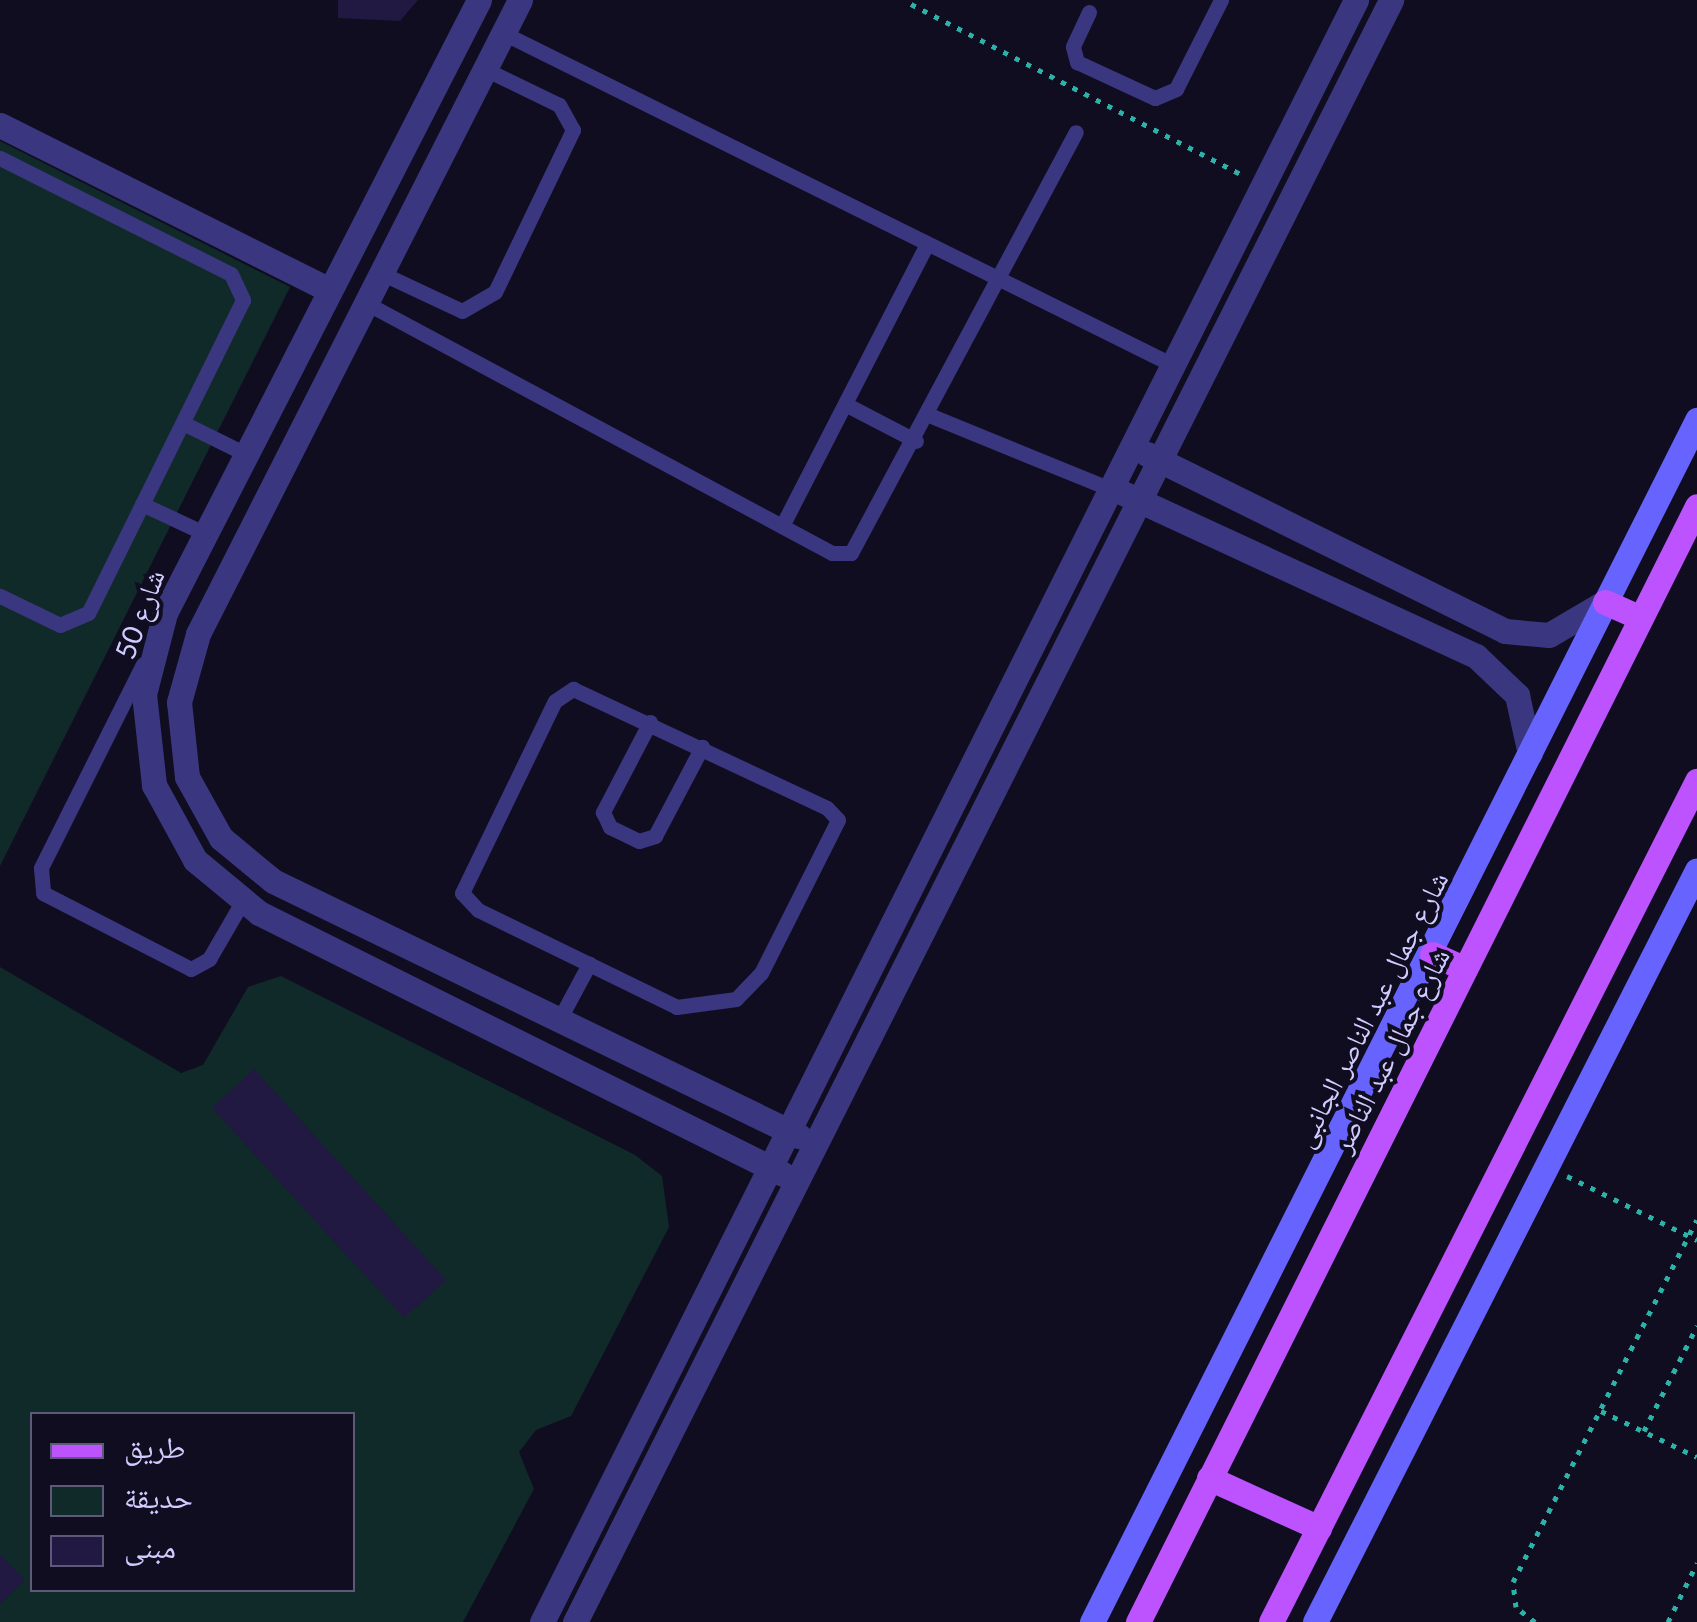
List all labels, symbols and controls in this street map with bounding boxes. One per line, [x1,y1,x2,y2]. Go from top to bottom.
street label: شارع 50 [107,565,171,663]
street label: شارع جمال عبد الناصر الجانبى [1286,865,1454,1153]
street label: شارع جمال عبد الناصر [1324,942,1456,1158]
legend [30,1412,355,1592]
text: طريق [124,1428,185,1464]
text: حديقة [124,1478,193,1514]
text: مبنى [124,1528,176,1564]

